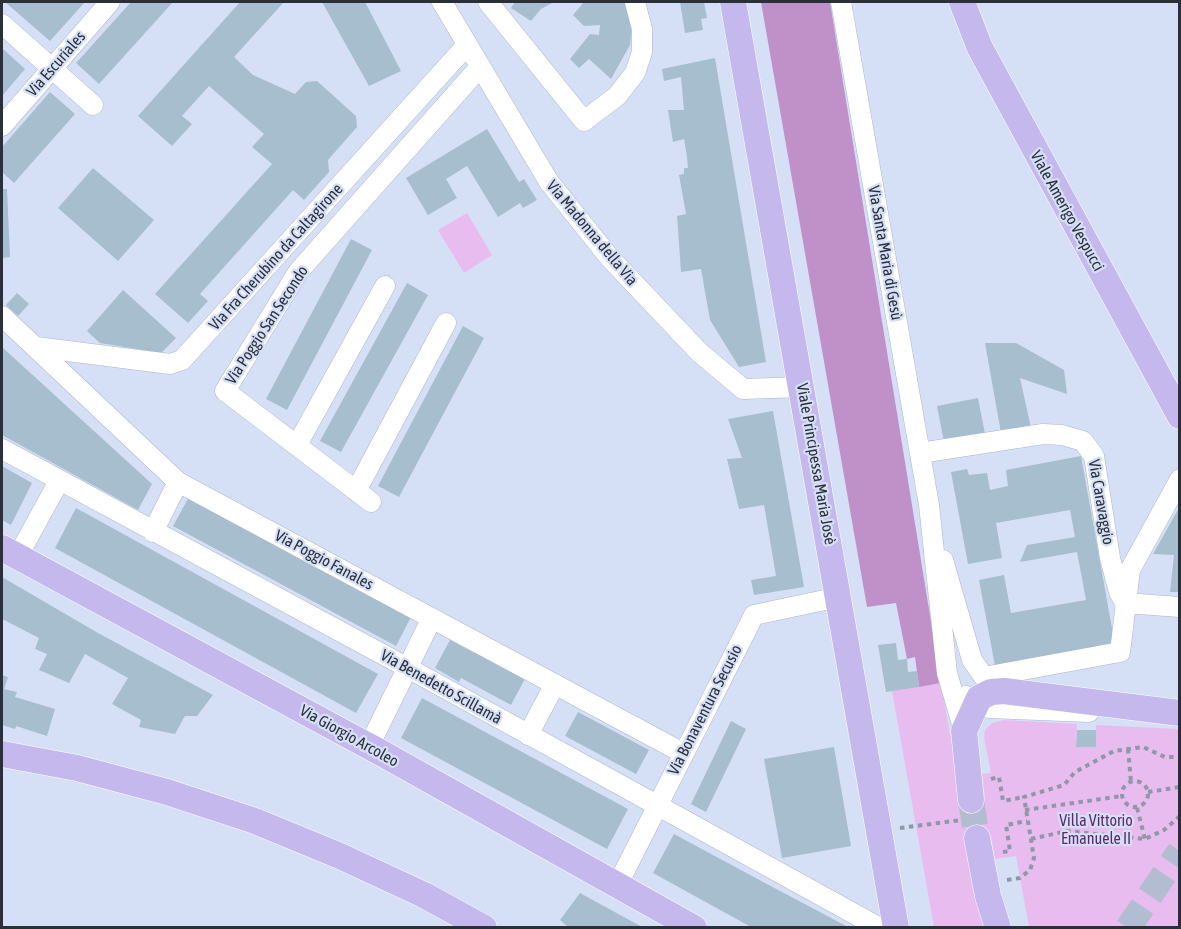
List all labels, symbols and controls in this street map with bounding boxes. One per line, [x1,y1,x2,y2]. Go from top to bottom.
street label: Via Escuriales [22,27,90,101]
street label: Viale Amerigo Vespucci [1026,147,1108,275]
street label: Via Madonna della Via [542,176,642,290]
street label: Via Fra Cherubino da Caltagirone [205,180,347,334]
street label: Via Santa Maria di Gesù [864,184,906,322]
street label: Via Poggio San Secondo [222,262,312,388]
street label: Viale Principessa Maria Josè [792,382,840,546]
street label: Via Caravaggio [1084,458,1118,546]
street label: Via Poggio Fanales [271,526,377,594]
street label: Via Bonaventura Secusio [664,642,746,778]
street label: Via Benedetto Scillamà [377,646,505,728]
street label: Via Giorgio Arcoleo [296,701,402,771]
park label: Villa Vittorio Emanuele II [1059,811,1133,849]

